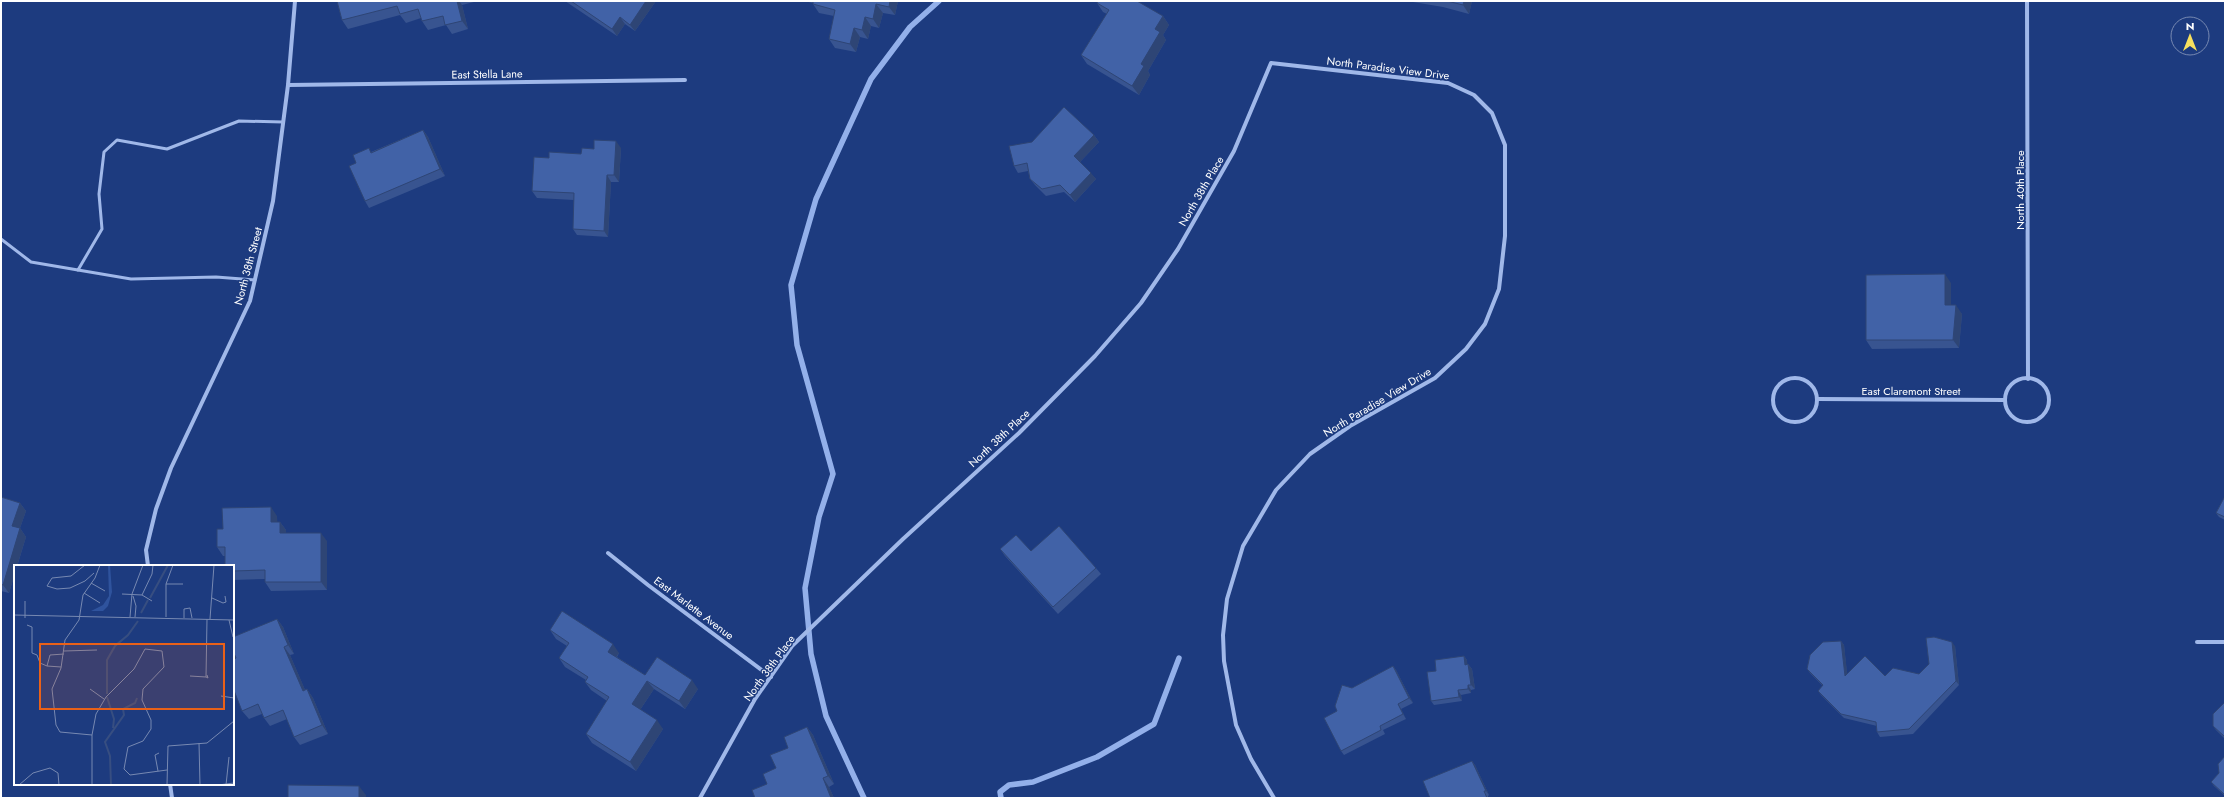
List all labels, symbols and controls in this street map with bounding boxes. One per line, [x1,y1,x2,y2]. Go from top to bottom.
north arrow [2170,16,2210,56]
text: N [2186,18,2194,34]
street label: North Paradise View Drive [1326,53,1451,84]
street label: East Stella Lane [451,65,523,83]
street label: North 40th Place [2012,150,2028,230]
street label: North 38th Place [1174,153,1228,229]
street label: North 38th Street [230,225,266,307]
street label: North Paradise View Drive [1320,363,1434,441]
street label: East Claremont Street [1862,383,1961,399]
street label: North 38th Place [965,405,1033,471]
inset map [14,565,234,785]
street label: East Marlette Avenue [651,573,738,644]
street label: North 38th Place [739,631,799,704]

